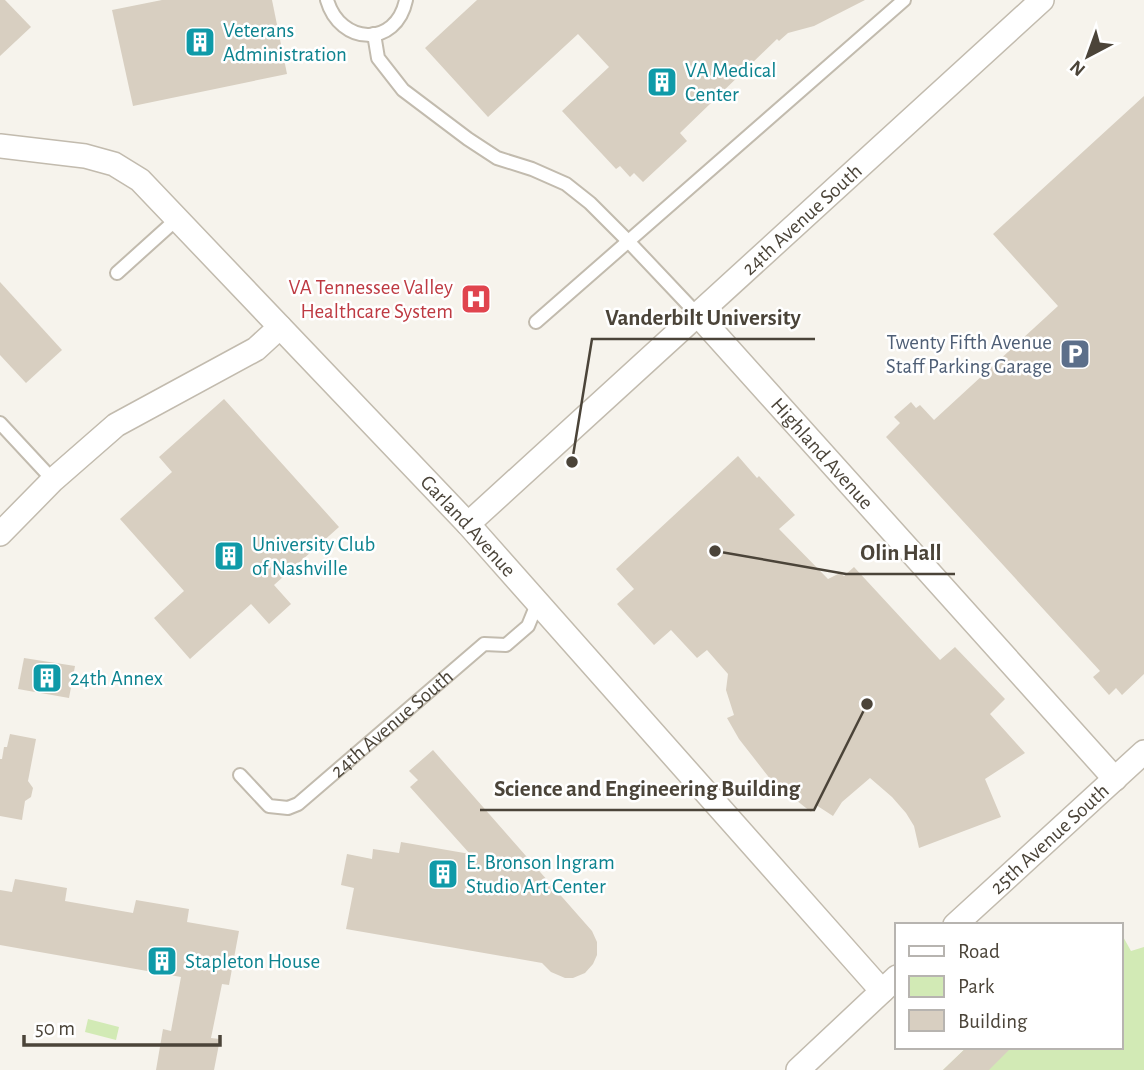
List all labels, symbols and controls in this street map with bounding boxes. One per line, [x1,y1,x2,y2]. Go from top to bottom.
place label: Veterans Administration [223,20,347,65]
north arrow [1053,21,1123,91]
building icon: Veterans Administration [183,25,217,59]
text: N [1067,56,1089,79]
place label: VA Medical Center [685,60,777,105]
building icon: VA Medical Center [645,65,679,99]
street label: 24th Avenue South [738,160,866,279]
place label: VA Tennessee Valley Healthcare System [288,277,453,322]
hospital icon: VA Tennessee Valley Healthcare System [459,282,493,316]
callout: Vanderbilt University [592,295,815,339]
text: Vanderbilt University [605,307,801,330]
place label: Twenty Fifth Avenue Staff Parking Garage [886,332,1052,377]
parking icon: Twenty Fifth Avenue Staff Parking Garage [1058,337,1092,371]
street label: Highland Avenue [767,394,878,513]
street label: Garland Avenue [417,471,520,581]
callout: Olin Hall [846,530,955,574]
place label: University Club of Nashville [252,534,375,579]
building icon: University Club of Nashville [212,539,246,573]
text: Olin Hall [860,542,942,565]
building icon: 24th Annex [30,661,64,695]
street label: 24th Avenue South [327,665,457,781]
place label: 24th Annex [70,668,163,689]
callout: Science and Engineering Building [480,766,814,810]
text: Science and Engineering Building [494,778,801,801]
street label: 25th Avenue South [986,779,1113,898]
place label: E. Bronson Ingram Studio Art Center [466,852,615,897]
building icon: E. Bronson Ingram Studio Art Center [426,857,460,891]
legend [895,923,1123,1049]
text: Road [958,941,1000,962]
building icon: Stapleton House [145,944,179,978]
place label: Stapleton House [185,951,320,972]
text: Park [958,976,995,997]
scale bar [24,1004,220,1048]
text: Building [958,1011,1028,1032]
text: 50 m [35,1018,75,1039]

